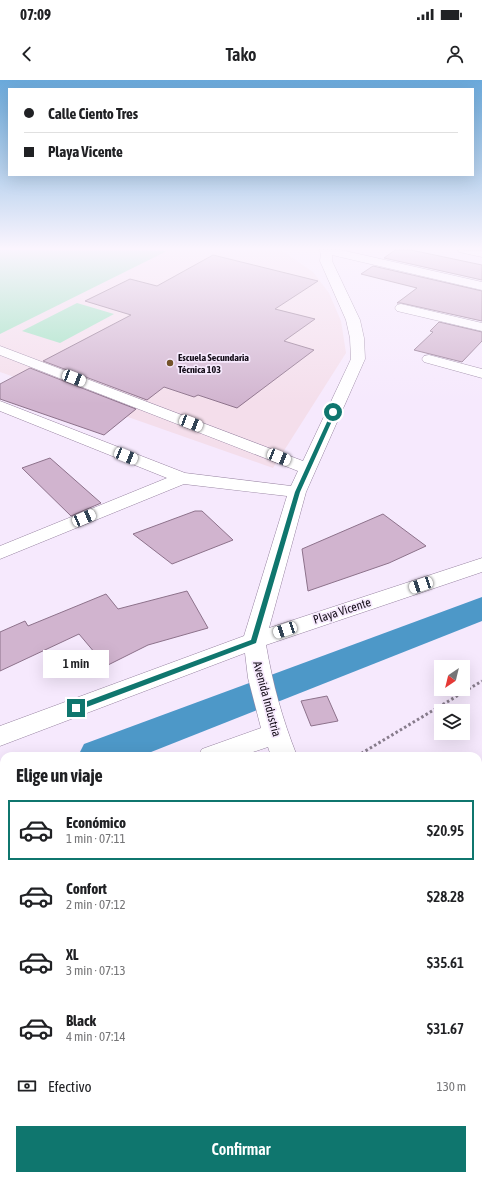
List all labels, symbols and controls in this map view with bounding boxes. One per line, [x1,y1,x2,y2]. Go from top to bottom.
text: 07:09 [20,6,51,23]
icon: back [16,43,38,65]
icon: person [444,43,466,65]
text: Tako [225,44,257,65]
text: Calle Ciento Tres [48,105,138,122]
text: Playa Vicente [48,143,123,160]
place label: Escuela Secundaria Técnica 103 [178,352,249,375]
marker: Escuela Secundaria Técnica 103 [165,358,175,368]
car [61,368,87,388]
route start [324,403,342,421]
car [178,413,204,433]
car [113,446,139,466]
car [266,447,292,467]
car [71,508,97,528]
car [408,575,434,595]
street label: Playa Vicente [311,595,373,627]
car [272,620,298,640]
callout: 1 min [43,650,109,678]
text: 1 min [63,656,89,671]
street label: Avenida Industria [250,660,284,738]
north arrow [434,660,470,696]
map controls [434,660,470,740]
route end [67,699,85,717]
button: layers [434,704,470,740]
text: Elige un viaje [16,765,103,786]
icon: car [18,812,54,848]
text: Económico [66,814,126,831]
text: $20.95 [427,822,464,839]
text: 1 min · 07:11 [66,831,126,846]
icon: car [18,878,54,914]
text: Confort [66,880,107,897]
text: $28.28 [427,888,464,905]
text: 2 min · 07:12 [66,897,126,912]
icon: car [18,944,54,980]
text: XL [66,946,79,963]
text: $35.61 [427,954,464,971]
text: 3 min · 07:13 [66,963,126,978]
icon: car [18,1010,54,1046]
text: Black [66,1012,96,1029]
text: $31.67 [427,1020,464,1037]
text: 4 min · 07:14 [66,1029,126,1044]
icon: cash [16,1075,38,1097]
text: Efectivo [48,1078,92,1095]
text: 130 m [437,1079,466,1094]
button: Confirmar [16,1126,466,1172]

